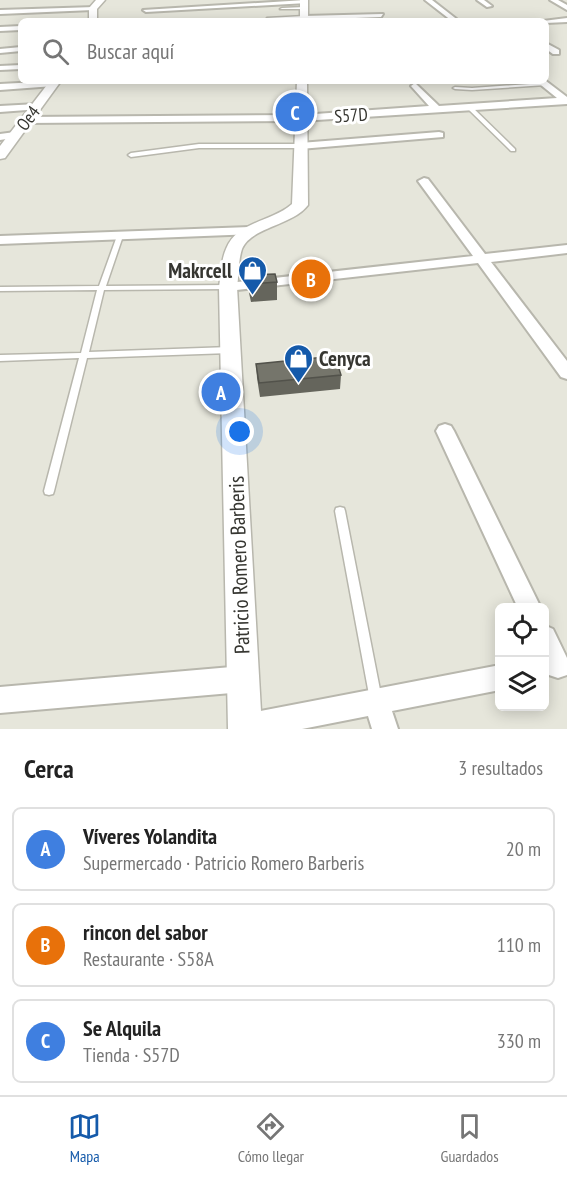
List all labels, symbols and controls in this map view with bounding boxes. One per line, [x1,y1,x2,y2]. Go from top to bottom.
search box [18,18,549,84]
icon: search [39,35,72,68]
text: Buscar aquí [87,37,174,65]
pin: C [276,90,314,134]
street label: Oe4 [11,101,45,135]
street label: S57D [334,102,368,128]
shop icon: Makrcell [237,254,269,296]
pin: B [292,256,330,302]
place label: Makrcell [168,257,233,284]
shop icon: Cenyca [282,342,314,384]
place label: Cenyca [319,345,371,372]
pin: A [202,370,240,414]
your location [225,417,254,446]
street label: Patricio Romero Barberis [222,476,256,654]
map controls [495,603,549,711]
button: locate [495,603,549,657]
button: layers [495,657,549,711]
text: Cerca [24,752,74,785]
text: 3 resultados [458,755,543,781]
text: Víveres Yolandita [83,822,217,850]
text: A [40,836,51,862]
text: 20 m [506,836,541,862]
text: Supermercado · Patricio Romero Barberis [83,850,364,876]
text: rincon del sabor [83,918,208,946]
text: B [41,932,50,958]
text: 110 m [497,932,541,958]
text: Restaurante · S58A [83,946,214,972]
text: Se Alquila [83,1014,161,1042]
text: C [41,1028,50,1054]
text: 330 m [497,1028,541,1054]
text: Tienda · S57D [83,1042,180,1068]
tab: Mapa [68,1110,101,1166]
tab: Cómo llegar [238,1110,304,1166]
tab: Guardados [441,1110,499,1166]

